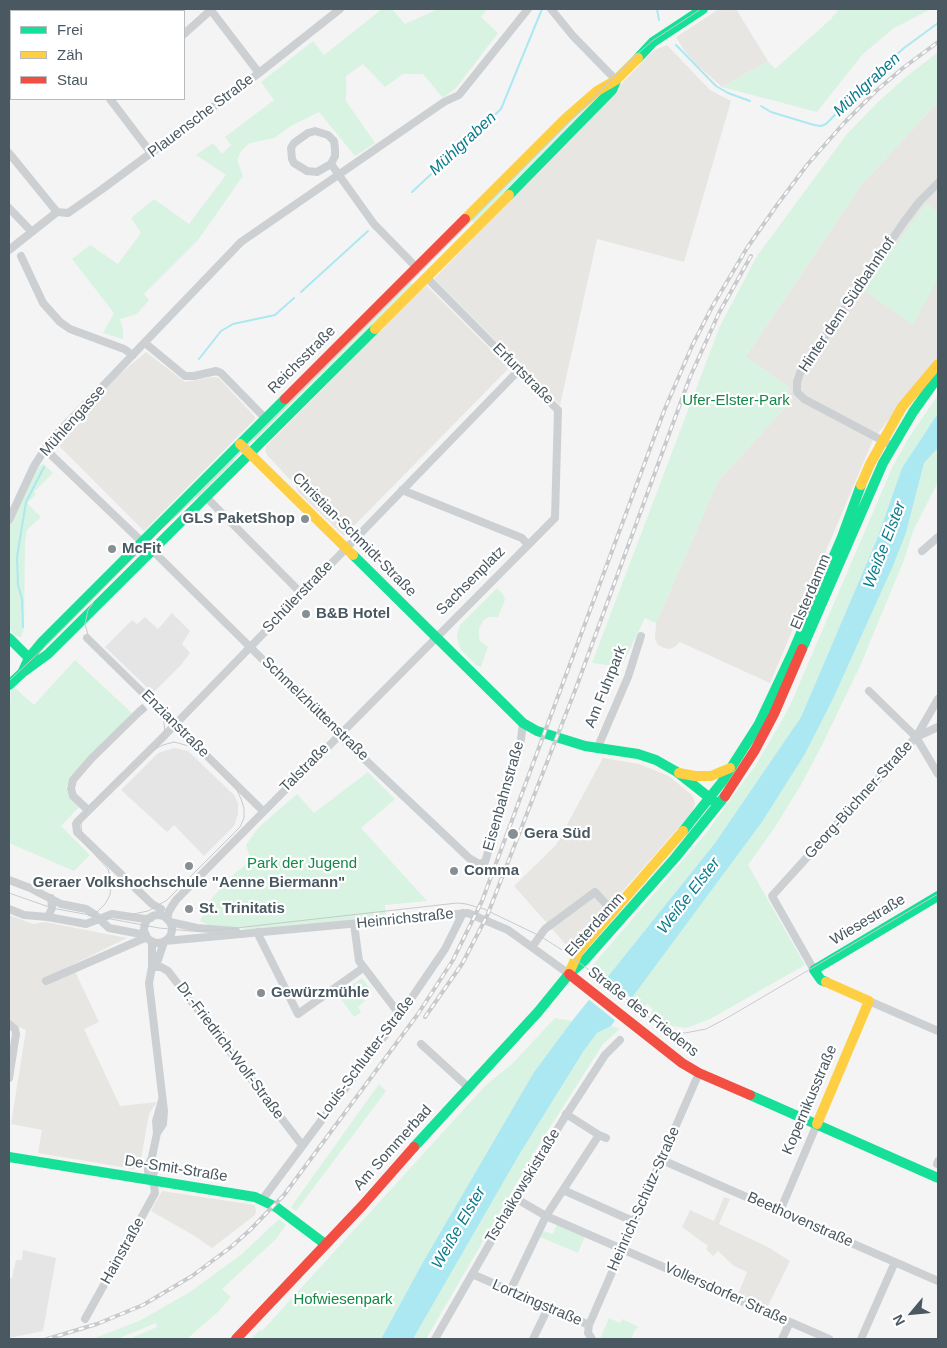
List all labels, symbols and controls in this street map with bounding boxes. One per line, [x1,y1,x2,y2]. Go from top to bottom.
legend [10,10,185,100]
text: Frei [57,21,83,38]
text: Zäh [57,46,83,63]
water label: Mühlgraben [830,49,904,121]
street label: Plauensche Straße [145,70,257,162]
text: Stau [57,71,88,88]
water label: Mühlgraben [426,108,500,180]
street label: Hinter dem Südbahnhof [795,234,899,376]
street label: Reichsstraße [264,322,340,398]
street label: Erfurtstraße [489,340,557,408]
street label: Mühlengasse [36,382,110,460]
park label: Ufer-Elster-Park [682,392,790,410]
street label: Christian-Schmidt-Straße [288,469,420,601]
water label: Weiße Elster [860,499,910,591]
place label: GLS PaketShop [182,510,295,528]
marker: GLS PaketShop [299,513,311,525]
place label: McFit [122,540,161,558]
marker: McFit [106,543,118,555]
street label: Sachsenplatz [433,543,509,619]
street label: Elsterdamm [787,552,835,632]
street label: Schülerstraße [259,557,337,637]
place label: B&B Hotel [316,605,390,623]
marker: B&B Hotel [300,608,312,620]
street label: Am Fuhrpark [581,643,631,731]
street label: Schmelzhüttenstraße [258,653,372,765]
street label: Enzianstraße [137,686,213,762]
street label: Georg-Büchner-Straße [801,737,917,863]
street label: Eisenbahnstraße [480,739,528,853]
street label: Talstraße [277,740,333,796]
place label: Gera Süd [524,825,591,843]
marker: Gera Süd [506,827,520,841]
water label: Weiße Elster [653,854,725,938]
park label: Park der Jugend [247,855,357,873]
marker: Geraer Volkshochschule "Aenne Biermann" [183,860,195,872]
place label: Comma [464,862,519,880]
marker: Comma [448,865,460,877]
place label: Geraer Volkshochschule "Aenne Biermann" [33,874,345,892]
street label: Elsterdamm [562,889,628,961]
street label: Wiesestraße [827,891,909,949]
place label: St. Trinitatis [199,900,285,918]
marker: St. Trinitatis [183,903,195,915]
street label: Heinrichstraße [356,905,454,933]
street label: Straße des Friedens [584,963,702,1061]
street label: Dr.-Friedrich-Wolf-Straße [172,979,288,1123]
place label: Gewürzmühle [271,984,369,1002]
marker: Gewürzmühle [255,987,267,999]
street label: Louis-Schlutter-Straße [314,993,418,1123]
street label: Kopernikusstraße [779,1042,841,1158]
street label: Am Sommerbad [350,1102,436,1194]
street label: Heinrich-Schütz-Straße [604,1124,684,1274]
street label: Tschaikowskistraße [482,1126,564,1246]
street label: De-Smit-Straße [123,1152,229,1186]
water label: Weiße Elster [428,1184,490,1272]
street label: Beethovenstraße [744,1189,856,1251]
street label: Hainstraße [97,1215,149,1287]
street label: Vollersdorfer Straße [661,1259,791,1329]
street label: Lortzingstraße [489,1276,585,1330]
north arrow [887,1288,937,1338]
park label: Hofwiesenpark [293,1291,393,1309]
text: N [889,1312,908,1328]

